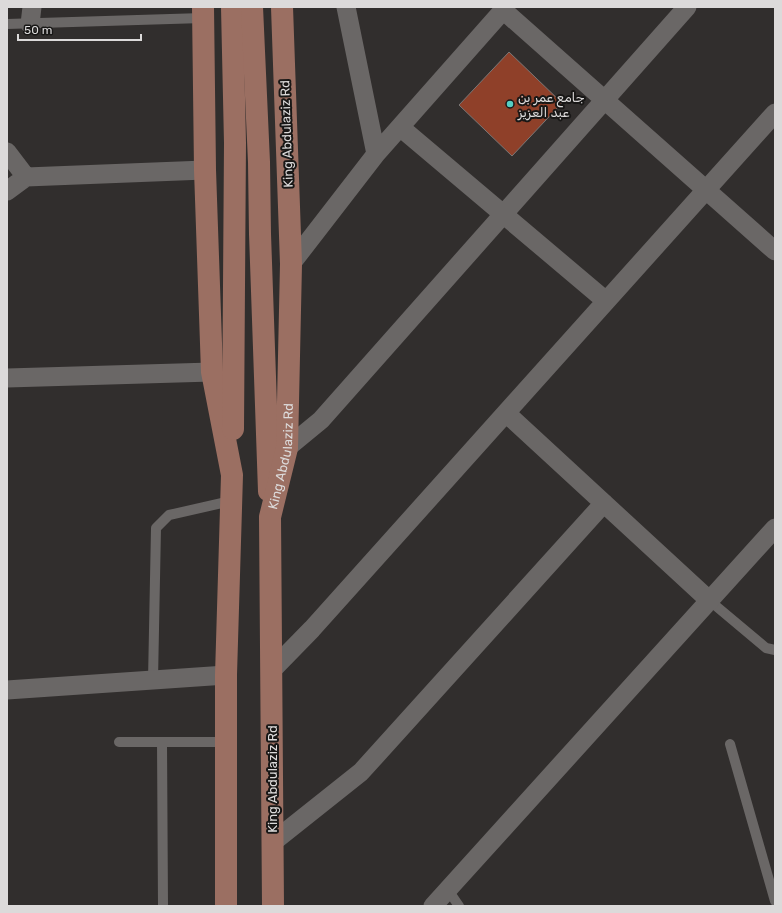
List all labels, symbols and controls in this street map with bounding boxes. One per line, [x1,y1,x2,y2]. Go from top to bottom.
scale bar [18,16,141,42]
text: 50 m [24,23,52,37]
street label: King Abdulaziz Rd [277,80,297,188]
place label: جامع عمر بن عبد العزيز [517,90,585,121]
marker: جامع عمر بن عبد العزيز [505,99,515,109]
street label: King Abdulaziz Rd [265,403,296,511]
street label: King Abdulaziz Rd [265,725,281,833]

